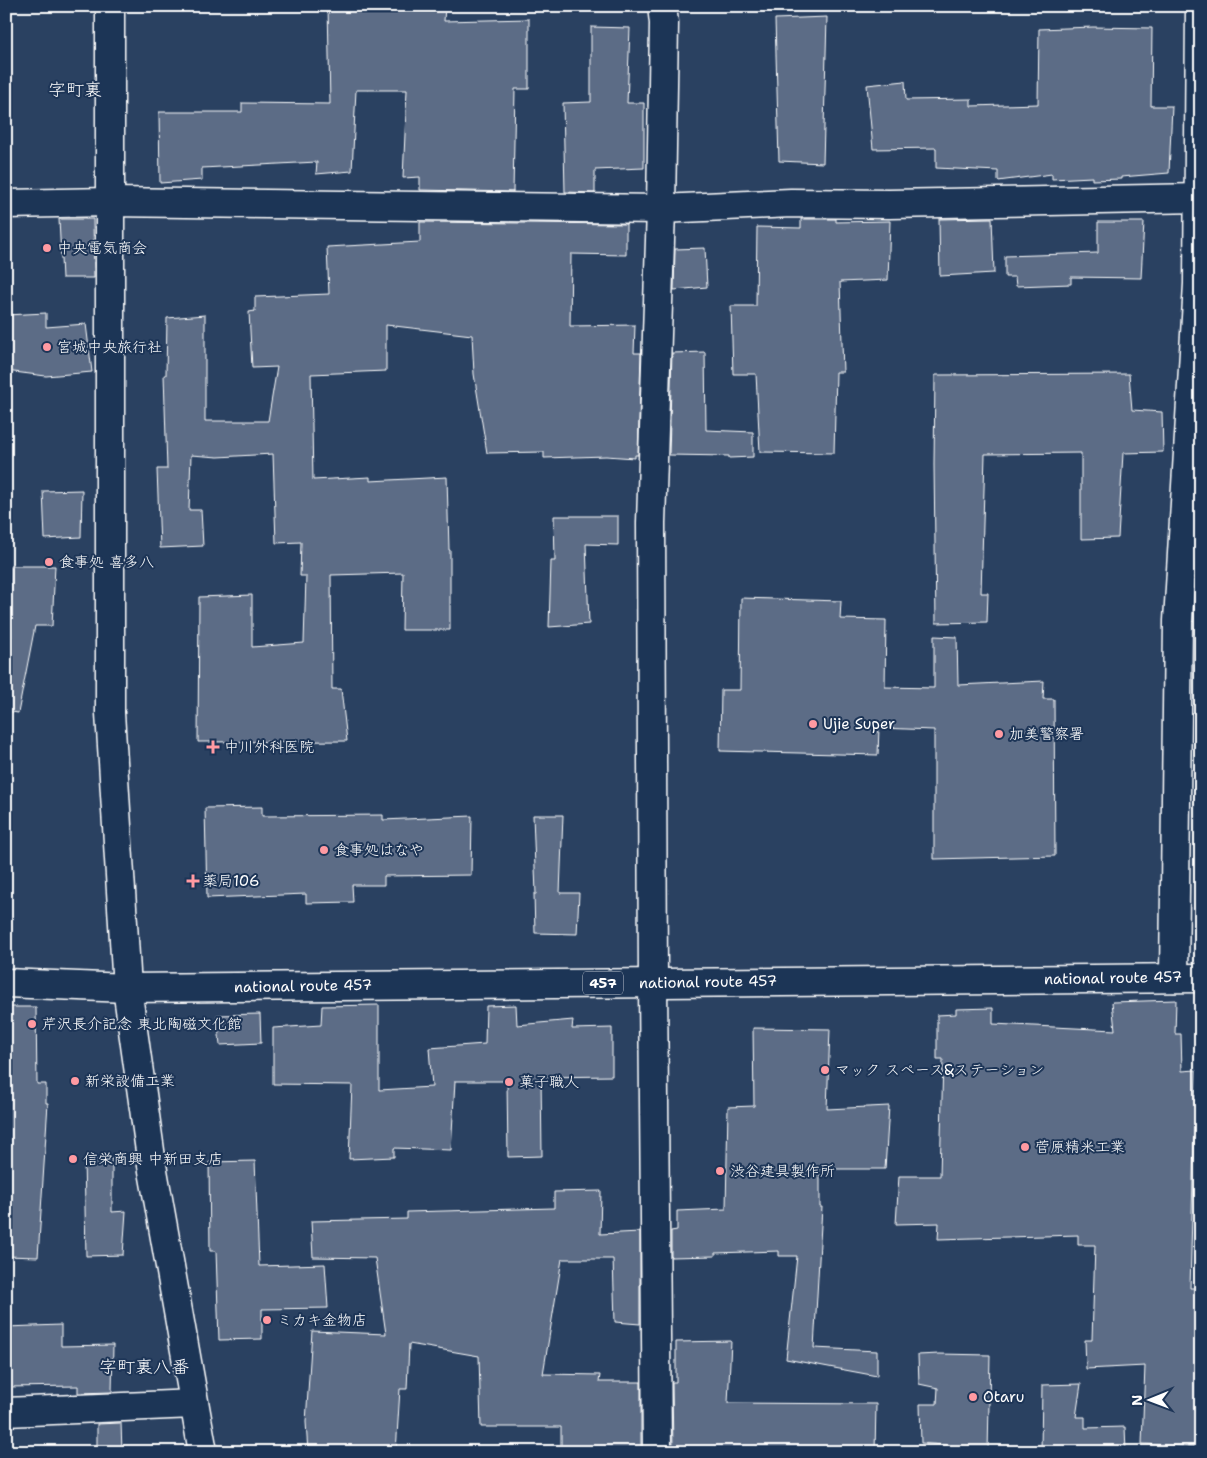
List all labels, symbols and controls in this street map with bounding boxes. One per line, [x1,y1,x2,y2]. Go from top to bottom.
district label: 字町裏 [48,78,102,102]
place label: 中央電気商会 [57,238,147,258]
marker: 中央電気商会 [41,242,53,254]
place label: 宮城中央旅行社 [57,337,162,357]
marker: 宮城中央旅行社 [41,341,53,353]
place label: 食事処 喜多八 [59,552,154,572]
marker: 食事処 喜多八 [43,556,55,568]
place label: Ujie Super [823,714,895,734]
marker: Ujie Super [807,718,819,730]
place label: 加美警察署 [1009,724,1084,744]
marker: 加美警察署 [993,728,1005,740]
place label: 中川外科医院 [224,737,314,757]
marker: 中川外科医院 [206,740,220,754]
place label: 食事処はなや [334,840,424,860]
marker: 食事処はなや [318,844,330,856]
place label: 薬局106 [203,871,260,891]
marker: 薬局106 [187,875,199,887]
street label: national route 457 [1044,967,1182,989]
road number: 457 [583,971,623,994]
street label: national route 457 [639,971,777,993]
street label: national route 457 [234,975,372,997]
place label: 芹沢長介記念 東北陶磁文化館 [42,1014,242,1034]
marker: 芹沢長介記念 東北陶磁文化館 [26,1018,38,1030]
place label: マック スペース&ステーション [835,1060,1044,1080]
marker: マック スペース&ステーション [819,1064,831,1076]
place label: 新栄設備工業 [85,1071,175,1091]
place label: 菓子職人 [519,1072,579,1092]
marker: 新栄設備工業 [69,1075,81,1087]
marker: 菓子職人 [503,1076,515,1088]
place label: 菅原精米工業 [1035,1137,1125,1157]
marker: 菅原精米工業 [1019,1141,1031,1153]
place label: 信栄商興 中新田支店 [83,1149,223,1169]
marker: 信栄商興 中新田支店 [67,1153,79,1165]
place label: 渋谷建具製作所 [730,1161,835,1181]
marker: 渋谷建具製作所 [714,1165,726,1177]
place label: ミカキ金物店 [277,1310,367,1330]
marker: ミカキ金物店 [261,1314,273,1326]
district label: 字町裏八番 [99,1355,189,1379]
north arrow [1124,1376,1174,1426]
place label: Otaru [983,1387,1024,1407]
marker: Otaru [967,1391,979,1403]
text: N [1128,1395,1146,1406]

